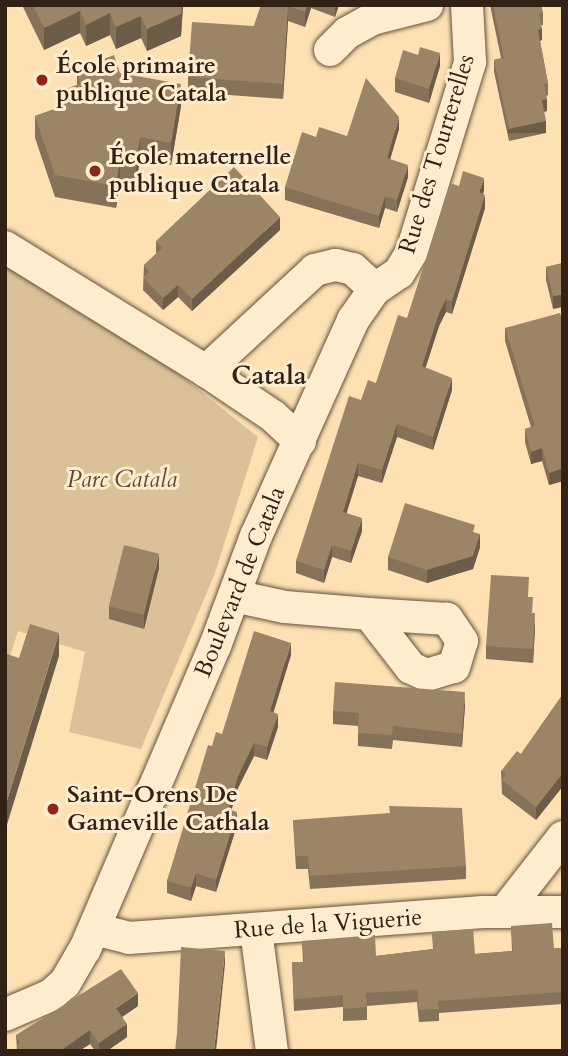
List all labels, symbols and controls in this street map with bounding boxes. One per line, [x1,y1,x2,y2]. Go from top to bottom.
street label: Rue des Tourterelles [393,51,481,257]
place label: École primaire publique Catala [56,52,227,108]
marker: École primaire publique Catala [34,72,50,88]
place label: École maternelle publique Catala [109,143,291,199]
marker: École maternelle publique Catala [87,163,103,179]
district label: Catala [231,360,307,392]
park label: Parc Catala [67,466,177,494]
street label: Boulevard de Catala [189,482,291,682]
place label: Saint-Orens De Gameville Cathala [67,781,270,837]
marker: Saint-Orens De Gameville Cathala [45,801,61,817]
street label: Rue de la Viguerie [233,903,423,945]

